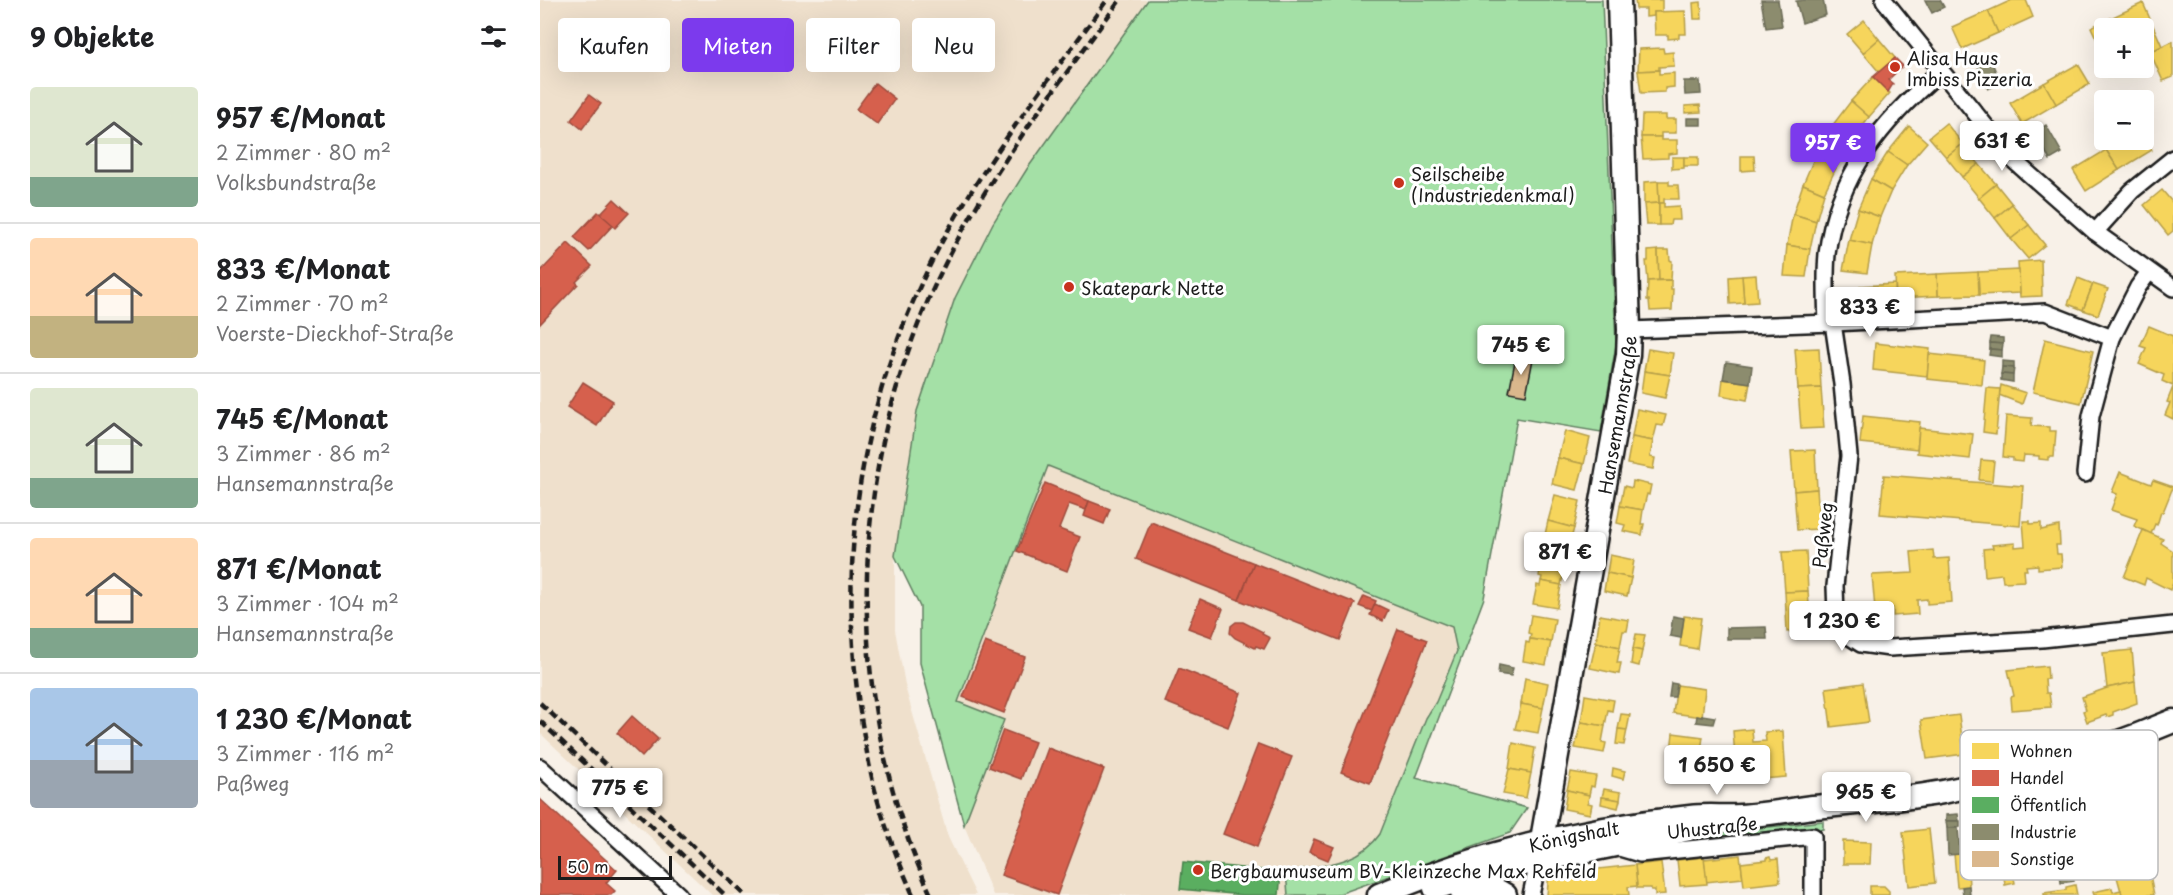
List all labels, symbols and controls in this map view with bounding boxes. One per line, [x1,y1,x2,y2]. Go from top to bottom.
text: 9 Objekte [30,17,154,56]
chip: Kaufen [558,18,670,72]
chip: Mieten [682,18,794,72]
chip: Filter [806,18,900,72]
chip: Neu [912,18,995,72]
map controls [2094,18,2154,150]
button: + [2094,18,2154,78]
icon: filters [477,20,510,53]
place label: Alisa Haus Imbiss Pizzeria [1907,44,2033,92]
marker: Alisa Haus Imbiss Pizzeria [1888,60,1902,74]
button: − [2094,90,2154,150]
text: 957 €/Monat [216,98,386,137]
icon: home [78,111,150,183]
pin: 631 € [1960,121,2044,172]
pin: 957 € [1791,123,1875,174]
text: 631 € [1974,125,2030,155]
text: 957 € [1804,127,1862,157]
text: 2 Zimmer · 80 m² [216,137,391,167]
place label: Seilscheibe (Industriedenkmal) [1411,160,1575,208]
text: Volksbundstraße [216,167,376,197]
marker: Seilscheibe (Industriedenkmal) [1392,176,1406,190]
text: 833 €/Monat [216,249,390,288]
icon: home [78,262,150,334]
place label: Skatepark Nette [1081,274,1224,301]
marker: Skatepark Nette [1062,280,1076,294]
pin: 833 € [1828,287,1912,338]
text: 2 Zimmer · 70 m² [216,288,389,318]
text: 833 € [1840,291,1900,321]
text: Voerste-Dieckhof-Straße [216,318,454,348]
pin: 745 € [1479,325,1563,376]
text: 745 € [1491,329,1551,359]
street label: Hansemannstraße [1590,335,1642,496]
text: 745 €/Monat [216,399,389,438]
icon: home [78,412,150,484]
text: 3 Zimmer · 86 m² [216,438,391,468]
text: Hansemannstraße [216,468,394,498]
street label: Paßweg [1805,500,1839,570]
pin: 871 € [1523,532,1607,583]
text: 871 € [1538,536,1592,566]
text: 871 €/Monat [216,549,382,588]
icon: home [78,562,150,634]
text: 3 Zimmer · 104 m² [216,588,399,618]
pin: 1 230 € [1787,601,1897,652]
text: 1 230 € [1803,605,1881,635]
text: Hansemannstraße [216,618,394,648]
text: 1 230 €/Monat [216,699,412,738]
icon: home [78,712,150,784]
legend [1960,730,2158,880]
text: 3 Zimmer · 116 m² [216,738,394,768]
text: Wohnen [2010,738,2073,762]
pin: 1 650 € [1662,745,1772,796]
text: 1 650 € [1678,749,1756,779]
text: Handel [2010,765,2064,789]
text: Paßweg [216,768,290,798]
pin: 775 € [578,768,662,819]
text: 775 € [592,772,648,802]
pin: 965 € [1824,772,1908,823]
text: 965 € [1836,776,1896,806]
text: Öffentlich [2010,792,2087,816]
street label: Uhustraße [1665,809,1759,845]
street label: Königshalt [1526,813,1621,858]
text: Industrie [2010,819,2077,843]
text: Sonstige [2010,846,2074,870]
scale bar [558,853,672,880]
text: 50 m [567,854,608,878]
place label: Bergbaumuseum BV-Kleinzeche Max Rehfeld [1210,857,1597,884]
marker: Bergbaumuseum BV-Kleinzeche Max Rehfeld [1191,863,1205,877]

